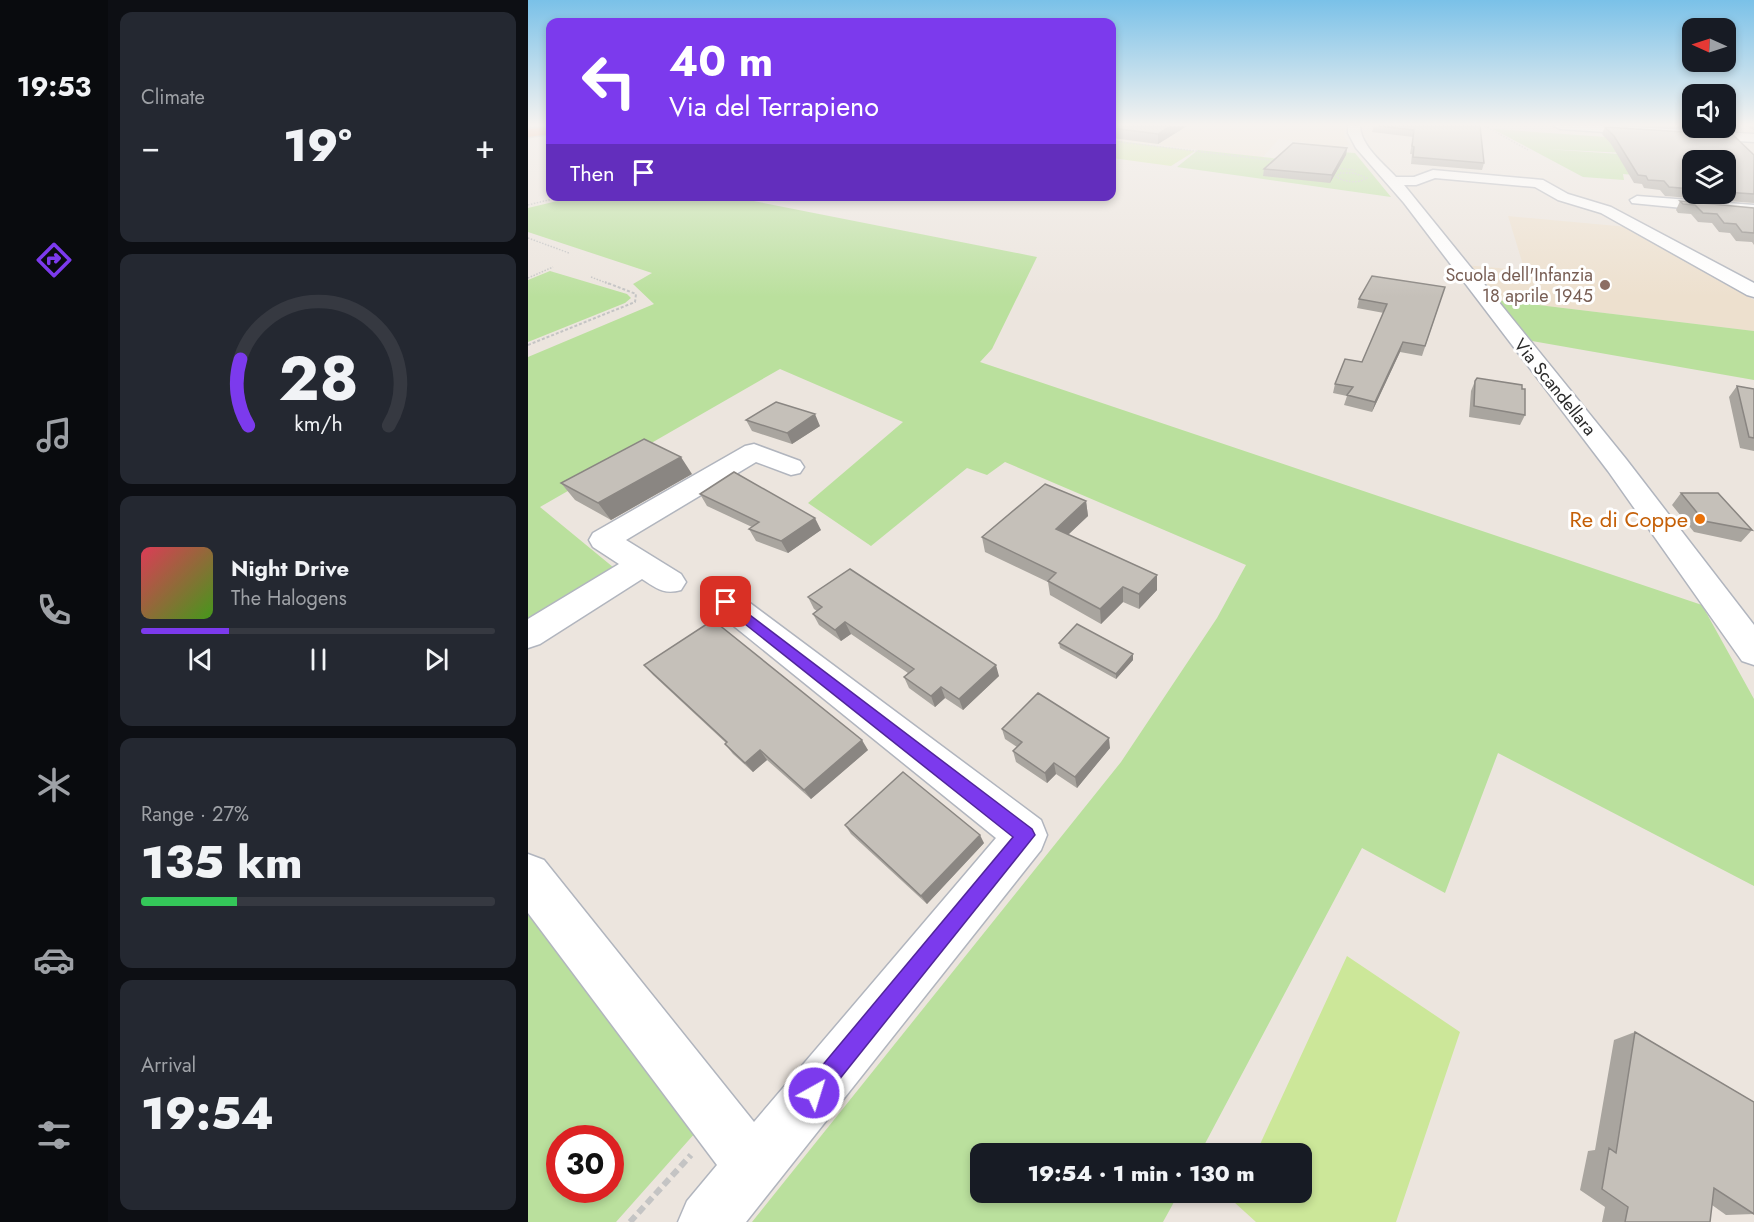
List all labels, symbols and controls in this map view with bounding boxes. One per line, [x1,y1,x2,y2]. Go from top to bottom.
north arrow [1682,18,1736,72]
map controls [1682,18,1736,204]
text: 40 m [669,31,773,92]
icon: left [570,42,648,120]
text: 19:53 [17,67,91,106]
text: Climate [141,83,205,112]
button: sound [1682,84,1736,138]
text: Via del Terrapieno [669,87,879,126]
text: 19° [283,113,352,178]
text: − [141,123,160,170]
text: + [475,123,495,170]
button: layers [1682,150,1736,204]
icon: arrive [627,156,660,189]
text: Then [570,157,615,189]
icon: directions [33,239,75,281]
place label: Scuola dell'Infanzia 18 aprile 1945 [1445,262,1593,309]
marker: Scuola dell'Infanzia 18 aprile 1945 [1598,278,1612,292]
text: 28 [278,333,358,423]
street label: Via Scandellara [1508,333,1602,441]
text: km/h [294,408,342,439]
icon: music [33,414,75,456]
place label: Re di Coppe [1569,503,1688,535]
marker: Re di Coppe [1693,512,1707,526]
text: Night Drive [231,552,349,584]
pin [700,576,751,627]
text: The Halogens [231,584,347,613]
icon: arrive [709,585,742,618]
icon: phone [33,589,75,631]
icon: previous [184,643,217,676]
icon: pause [302,643,335,676]
icon: next [420,643,453,676]
icon: climate [33,764,75,806]
text: Range · 27% [141,800,249,829]
text: 135 km [141,830,303,895]
icon: car [33,939,75,981]
text: Arrival [141,1051,196,1080]
position arrow [782,1061,846,1125]
text: 19:54 [141,1081,274,1146]
icon: filters [33,1114,75,1156]
speed limit sign: 30 [546,1125,624,1203]
text: 19:54 · 1 min · 130 m [1027,1157,1255,1189]

